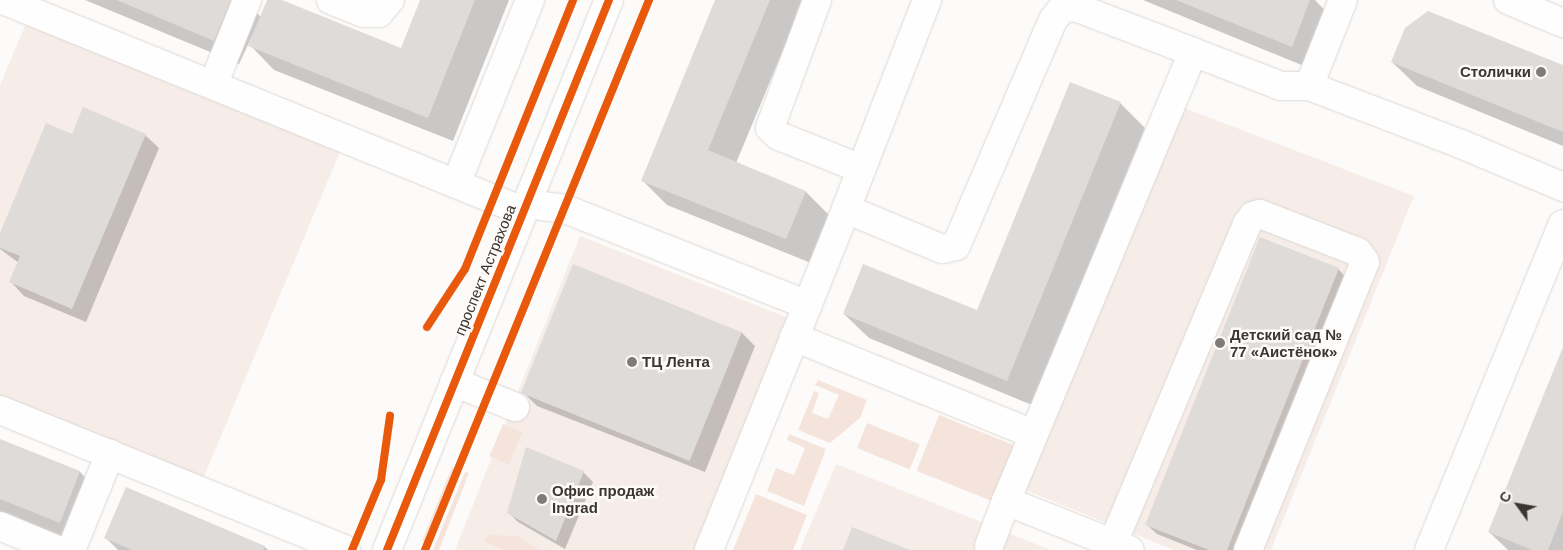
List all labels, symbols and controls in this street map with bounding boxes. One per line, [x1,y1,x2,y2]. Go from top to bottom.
place label: Столички [1460,63,1531,81]
marker: Столички [1535,66,1547,78]
street label: проспект Астрахова [451,202,519,338]
place label: Детский сад № 77 «Аистёнок» [1230,325,1342,360]
marker: Детский сад № 77 «Аистёнок» [1214,337,1226,349]
place label: ТЦ Лента [642,353,710,371]
marker: ТЦ Лента [626,356,638,368]
north arrow [1493,480,1543,530]
place label: Офис продаж Ingrad [552,481,654,516]
text: С [1496,489,1515,506]
marker: Офис продаж Ingrad [536,493,548,505]

